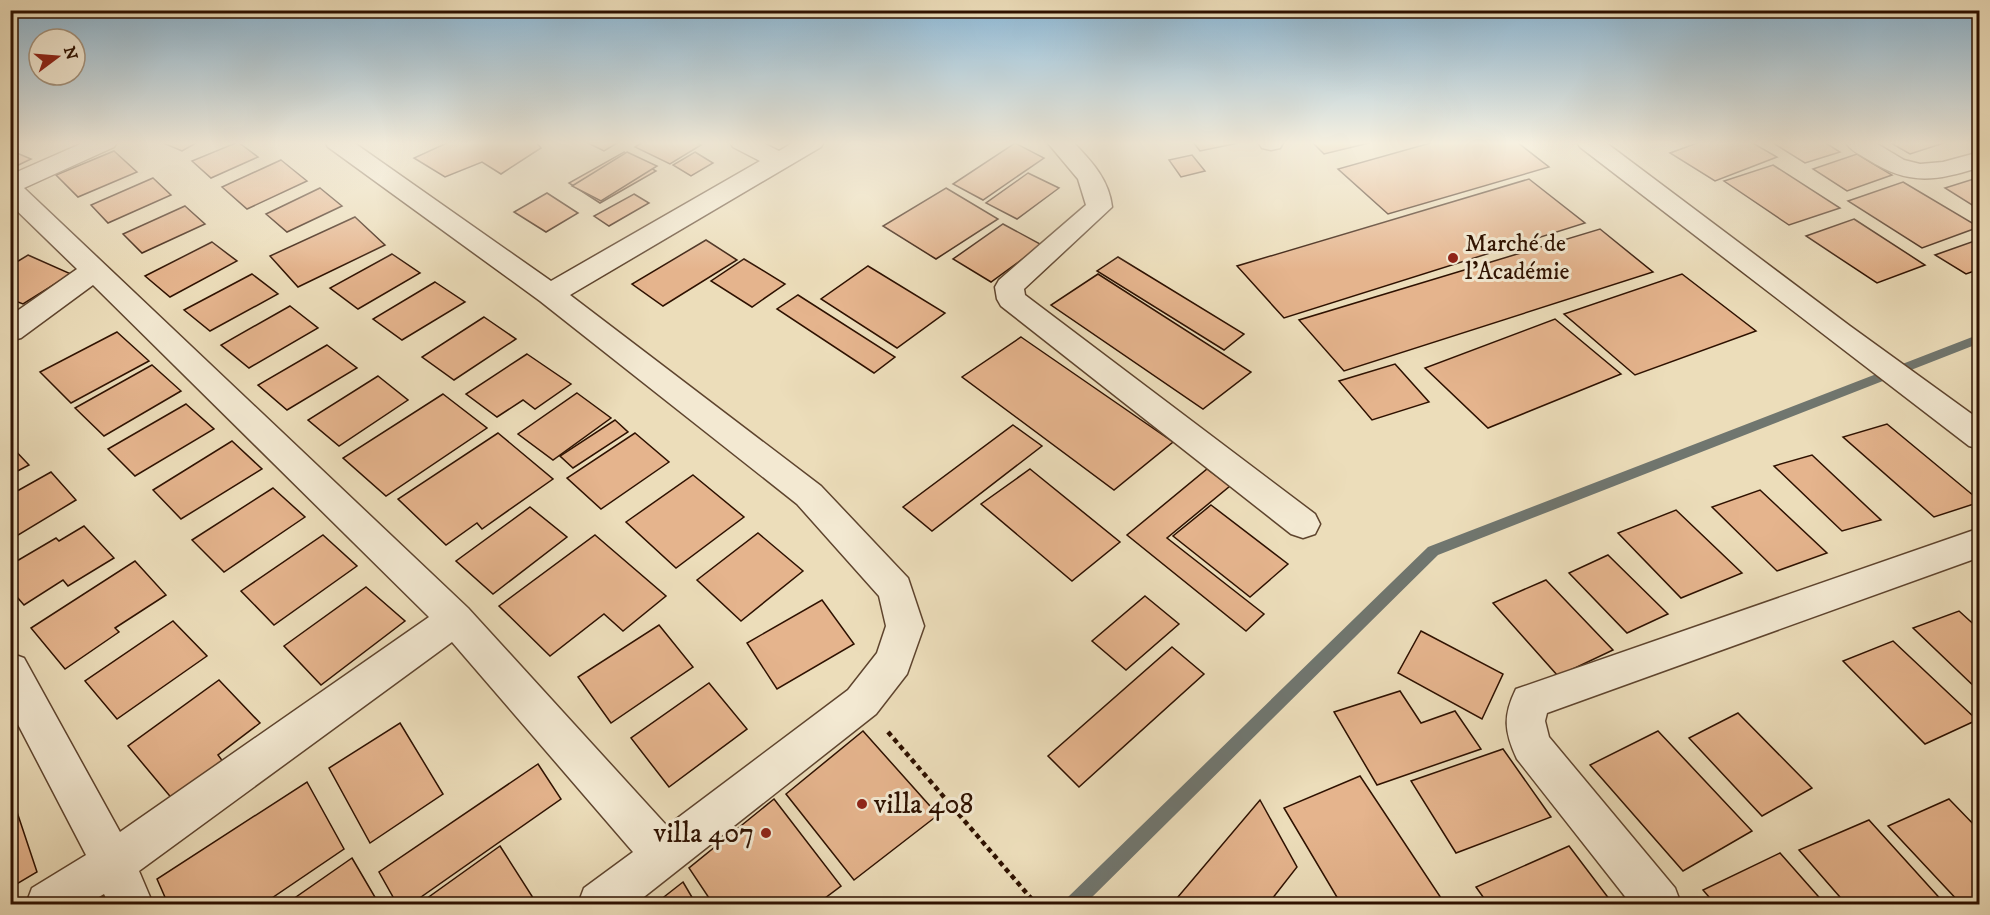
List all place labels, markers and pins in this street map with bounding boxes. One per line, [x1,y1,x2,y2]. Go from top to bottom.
place label: Marché de l'Académie [1465,229,1570,287]
marker: Marché de l'Académie [1446,251,1460,265]
place label: villa 408 [873,787,973,822]
marker: villa 408 [855,797,869,811]
place label: villa 407 [653,816,754,851]
marker: villa 407 [759,826,773,840]

